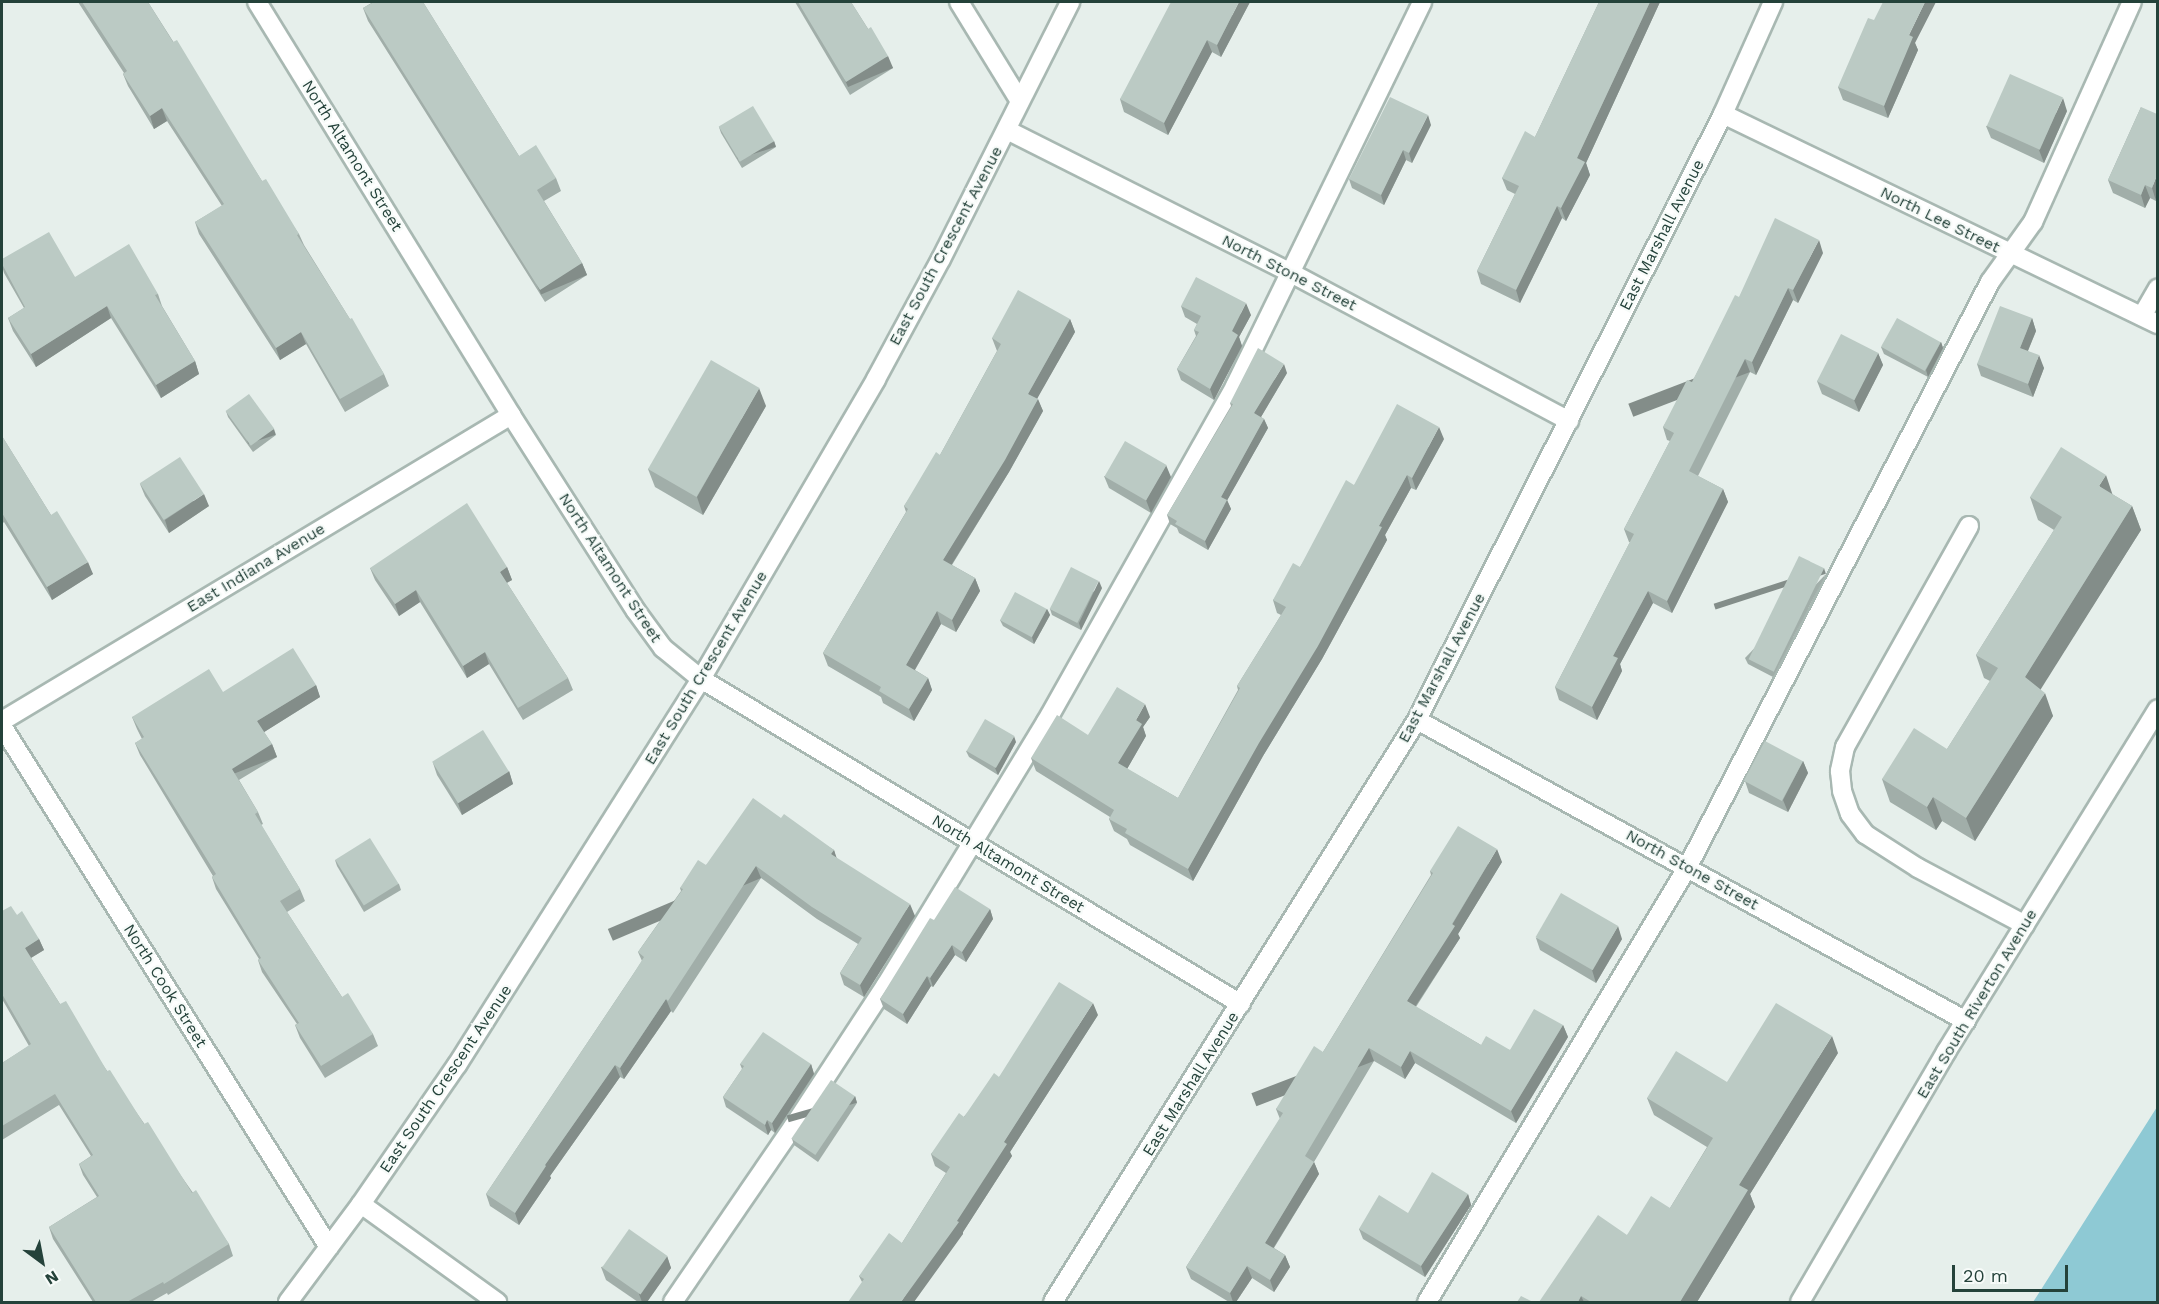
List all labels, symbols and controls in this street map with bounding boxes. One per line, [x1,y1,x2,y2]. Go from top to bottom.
street label: North Altamont Street [297,77,407,235]
street label: East South Crescent Avenue [885,143,1007,349]
street label: East Marshall Avenue [1615,156,1709,314]
street label: North Lee Street [1877,183,2003,257]
street label: North Stone Street [1218,231,1360,315]
street label: North Altamont Street [554,489,666,647]
street label: East Indiana Avenue [183,519,329,617]
street label: East South Crescent Avenue [640,567,772,769]
street label: East Marshall Avenue [1394,589,1490,747]
street label: North Altamont Street [928,811,1088,917]
street label: North Stone Street [1622,826,1762,914]
street label: East South Riverton Avenue [1913,905,2041,1103]
street label: North Cook Street [119,921,211,1051]
street label: East South Crescent Avenue [376,981,516,1177]
street label: East Marshall Avenue [1138,1008,1244,1160]
north arrow [12,1232,72,1292]
scale bar [1955,1253,2070,1291]
text: 20 m [1963,1265,2008,1286]
text: N [42,1266,62,1289]

